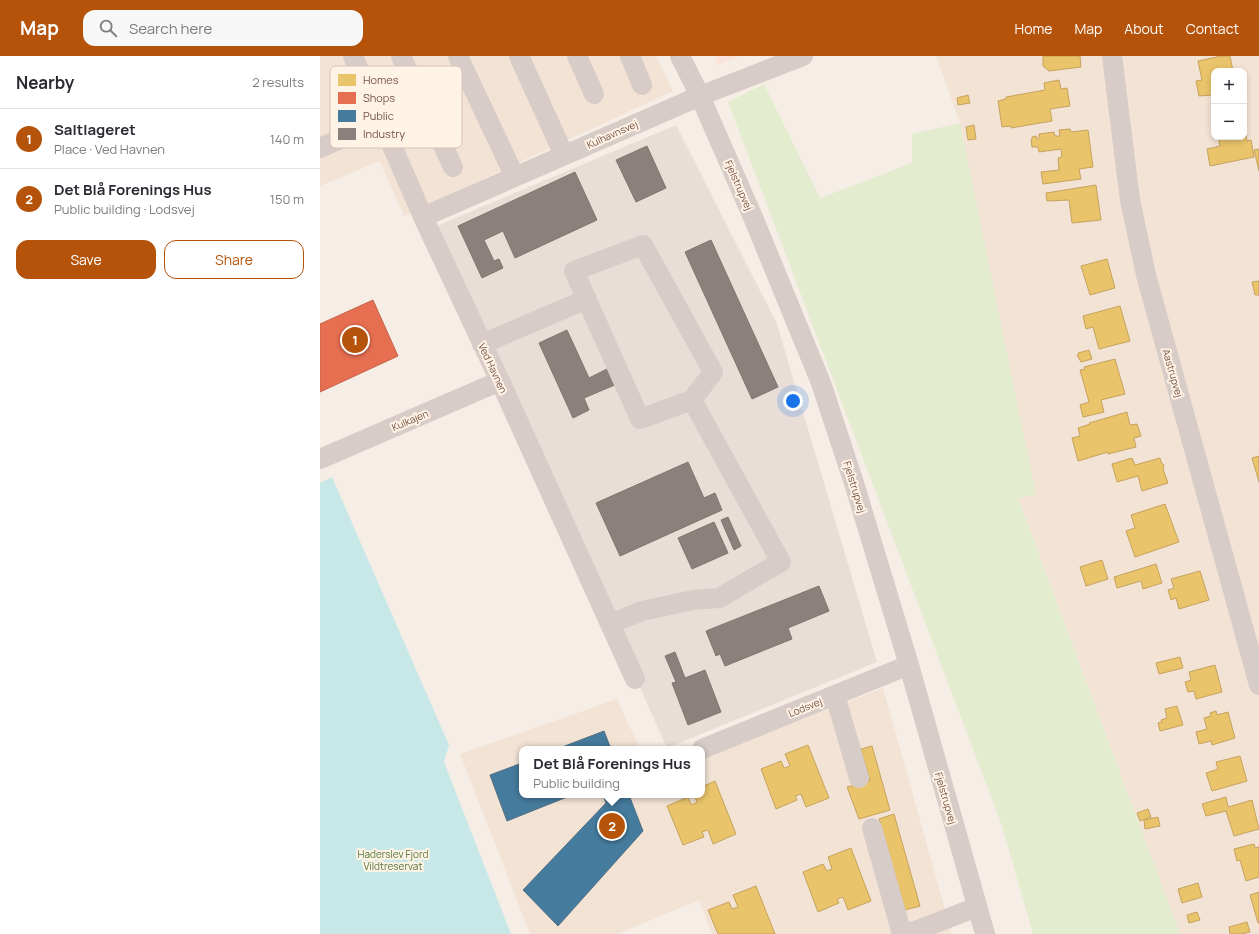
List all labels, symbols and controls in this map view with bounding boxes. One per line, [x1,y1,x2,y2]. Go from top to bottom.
search box [83,10,363,46]
text: Map [20,15,59,41]
icon: search [97,17,119,39]
text: Search here [129,18,212,39]
text: Home [1015,19,1052,38]
text: Map [1074,19,1102,38]
text: About [1124,19,1164,38]
text: Contact [1186,19,1239,38]
legend [330,66,462,148]
map controls [1211,68,1247,140]
button: + [1211,68,1247,104]
text: Nearby [16,71,74,94]
text: Homes [363,72,399,87]
text: 2 results [252,73,304,91]
text: Shops [363,90,395,105]
button: − [1211,104,1247,140]
text: Public [363,108,394,123]
street label: Kulhavnsvej [584,117,640,151]
text: Saltlageret [54,119,136,140]
text: Industry [363,126,405,141]
text: 1 [26,130,32,148]
text: 140 m [270,130,304,148]
text: Place · Ved Havnen [54,140,165,158]
street label: Fjelstrupvej [722,158,756,212]
text: Det Blå Forenings Hus [54,179,212,200]
text: 2 [25,190,33,208]
text: 150 m [270,190,304,208]
text: Public building · Lodsvej [54,200,195,218]
button: Save [16,240,156,279]
button: Share [164,240,304,279]
pin: 1 [342,325,368,355]
street label: Ved Havnen [475,341,511,395]
street label: Aastrupvej [1159,347,1187,399]
your location [783,391,803,411]
street label: Kulkajen [390,406,431,434]
street label: Fjelstrupvej [840,459,870,515]
street label: Lodsvej [786,694,824,720]
popup [519,746,705,798]
text: Det Blå Forenings Hus [533,753,691,774]
street label: Fjelstrupvej [932,770,960,826]
text: Public building [533,774,620,792]
pin: 2 [599,811,625,841]
park label: Haderslev Fjord Vildtreservat [358,847,428,873]

